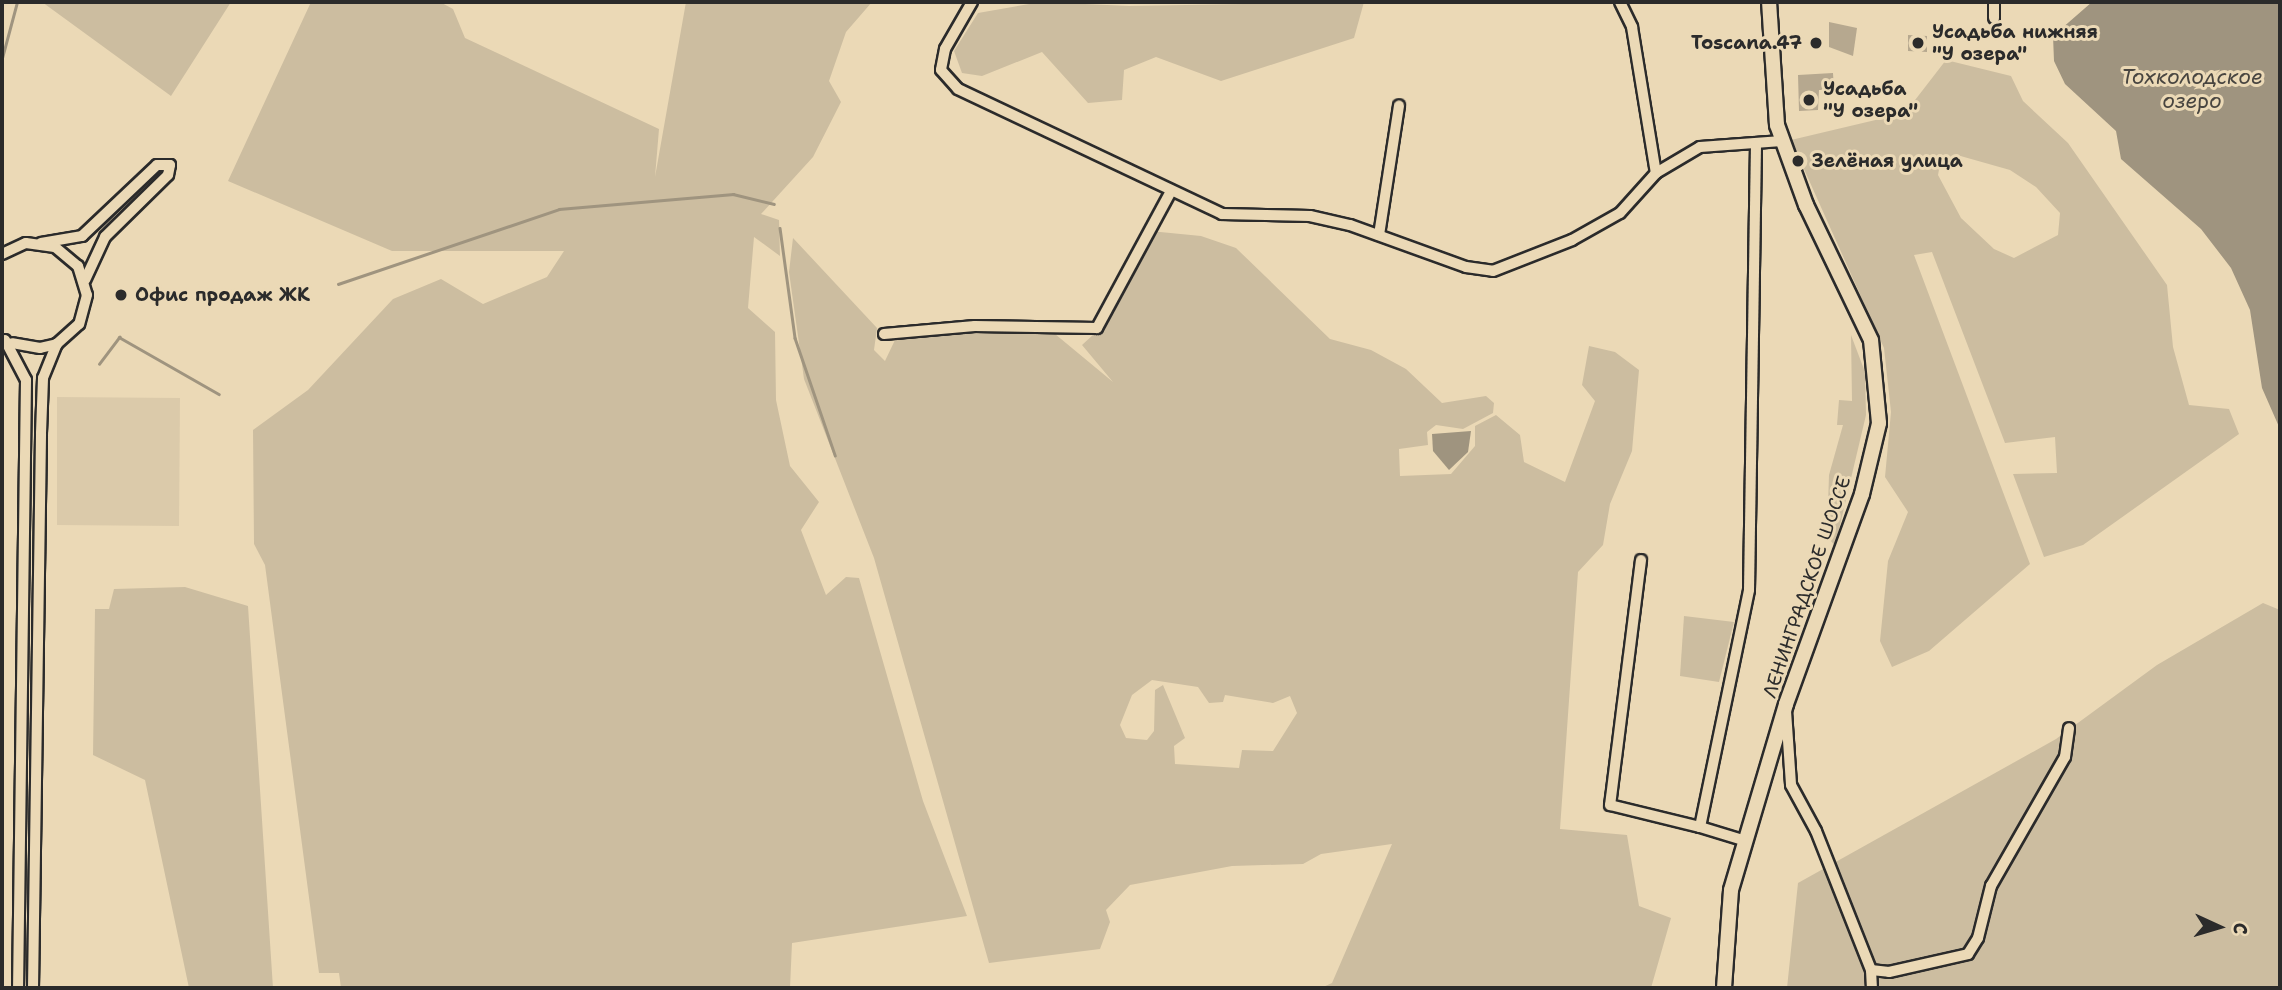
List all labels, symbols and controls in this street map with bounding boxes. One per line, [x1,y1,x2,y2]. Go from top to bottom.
place label: Усадьба нижняя "У озера" [1932,21,2098,65]
place label: Toscana.47 [1691,32,1802,54]
marker: Toscana.47 [1808,35,1824,51]
marker: Усадьба нижняя "У озера" [1910,35,1926,51]
water label: Тохколодское озеро [2121,64,2263,114]
place label: Усадьба "У озера" [1823,78,1918,122]
marker: Усадьба "У озера" [1801,92,1817,108]
place label: Зелёная улица [1812,150,1963,172]
marker: Зелёная улица [1790,153,1806,169]
place label: Офис продаж ЖК [135,284,310,306]
marker: Офис продаж ЖК [113,287,129,303]
street label: ЛЕНИНГРАДСКОЕ ШОССЕ [1758,473,1856,701]
north arrow [2184,892,2254,962]
text: С [2228,922,2253,935]

